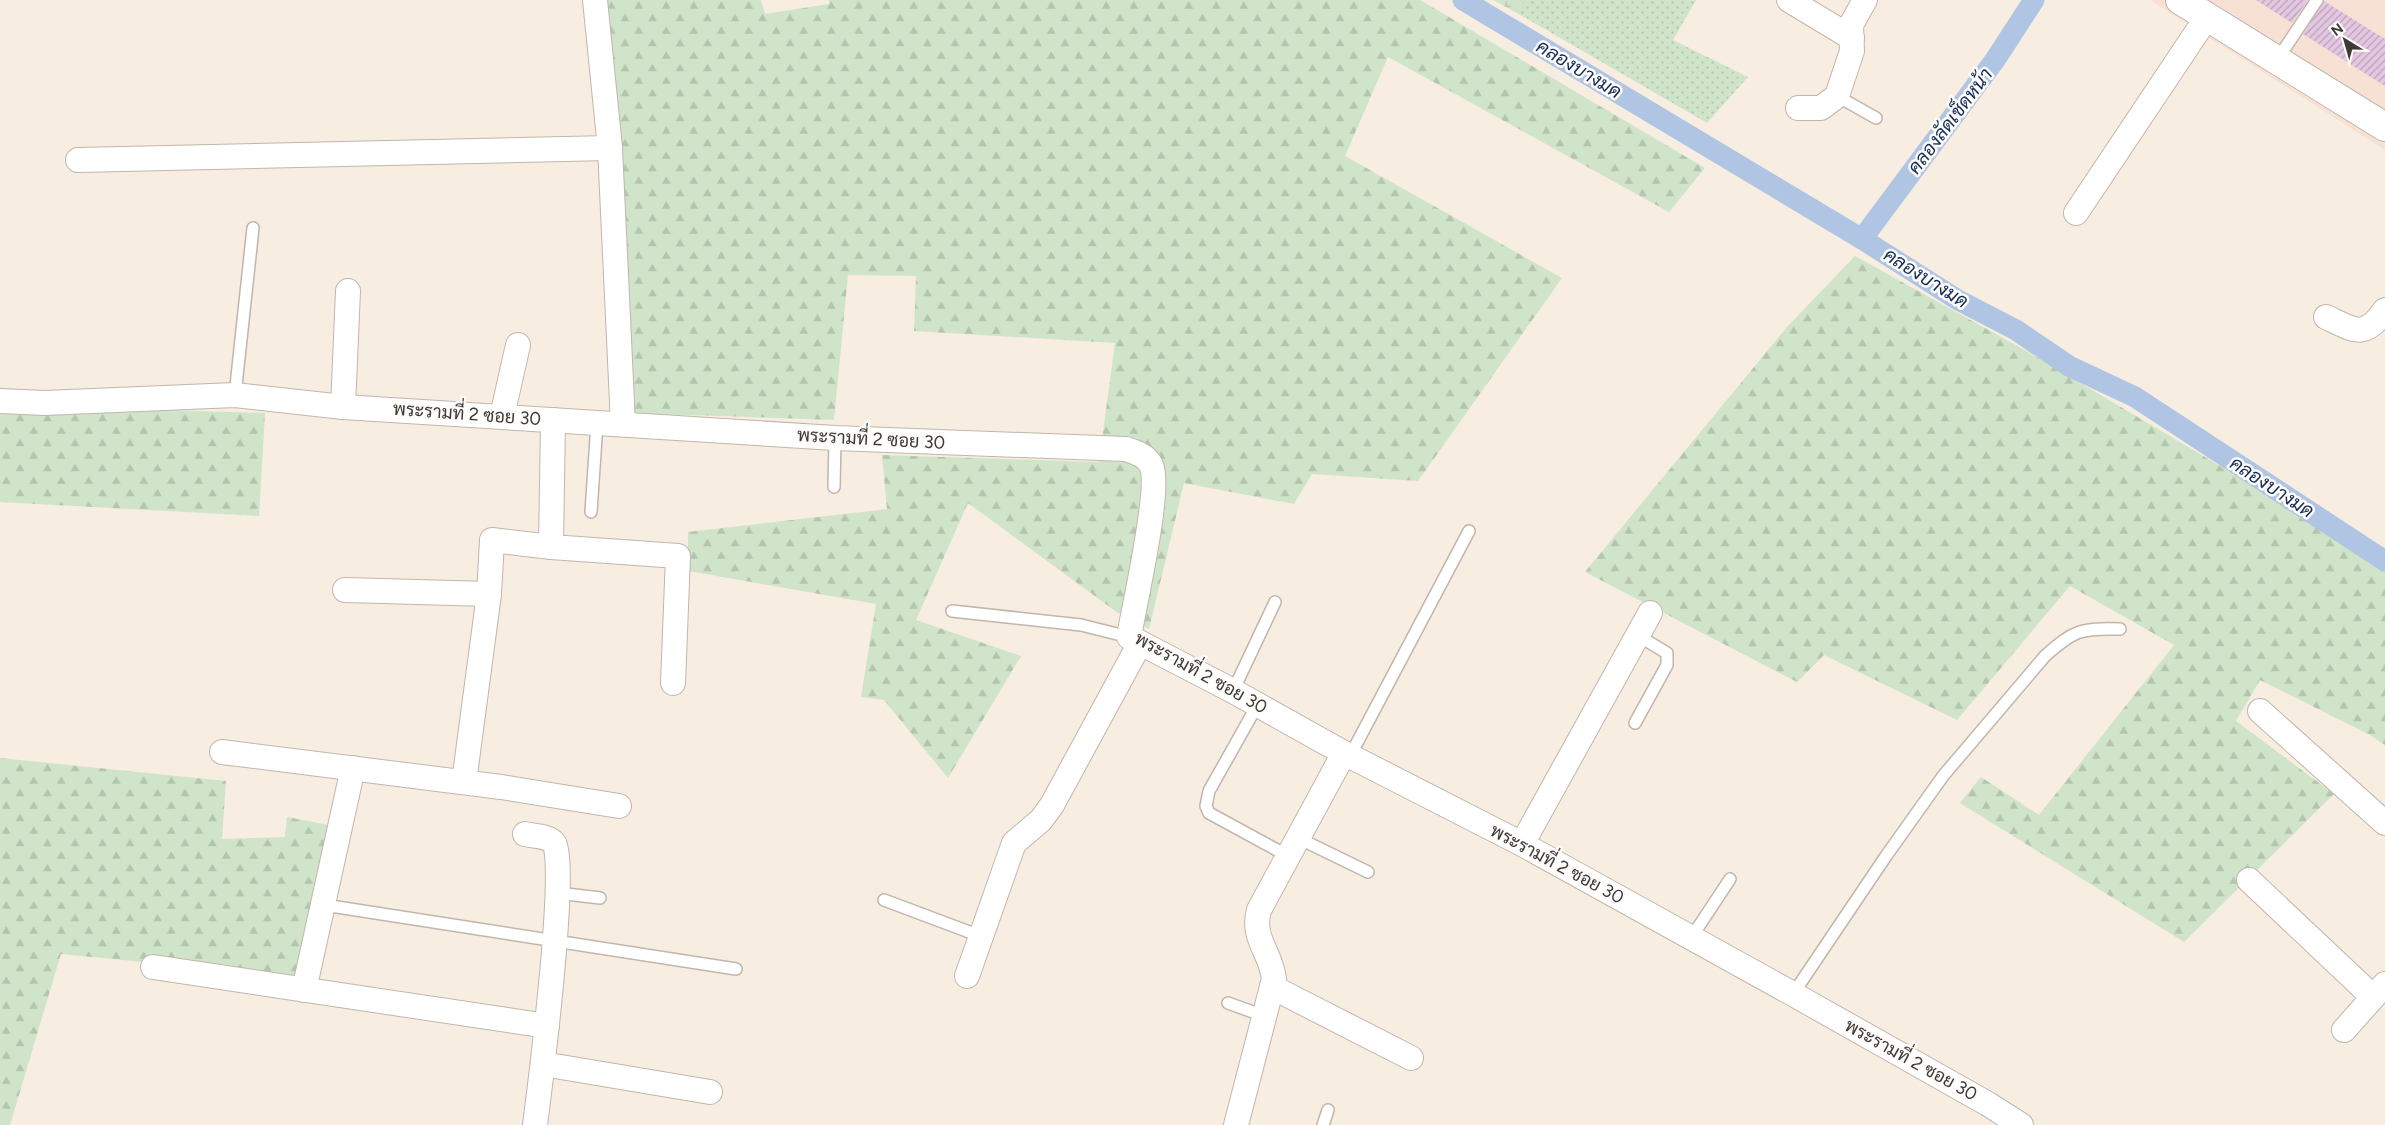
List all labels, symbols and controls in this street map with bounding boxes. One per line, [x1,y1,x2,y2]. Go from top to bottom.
north arrow [2320,15,2370,65]
text: N [2328,20,2347,40]
water label: คลองบางมด [1532,35,1626,103]
water label: คลองลัดเช็ดหน้า [1901,62,1997,178]
water label: คลองบางมด [1880,243,1972,313]
street label: พระรามที่ 2 ซอย 30 [392,393,542,430]
street label: พระรามที่ 2 ซอย 30 [796,419,946,454]
water label: คลองบางมด [2226,451,2318,523]
street label: พระรามที่ 2 ซอย 30 [1131,623,1274,719]
street label: พระรามที่ 2 ซอย 30 [1486,815,1630,909]
street label: พระรามที่ 2 ซอย 30 [1841,1010,1984,1106]

